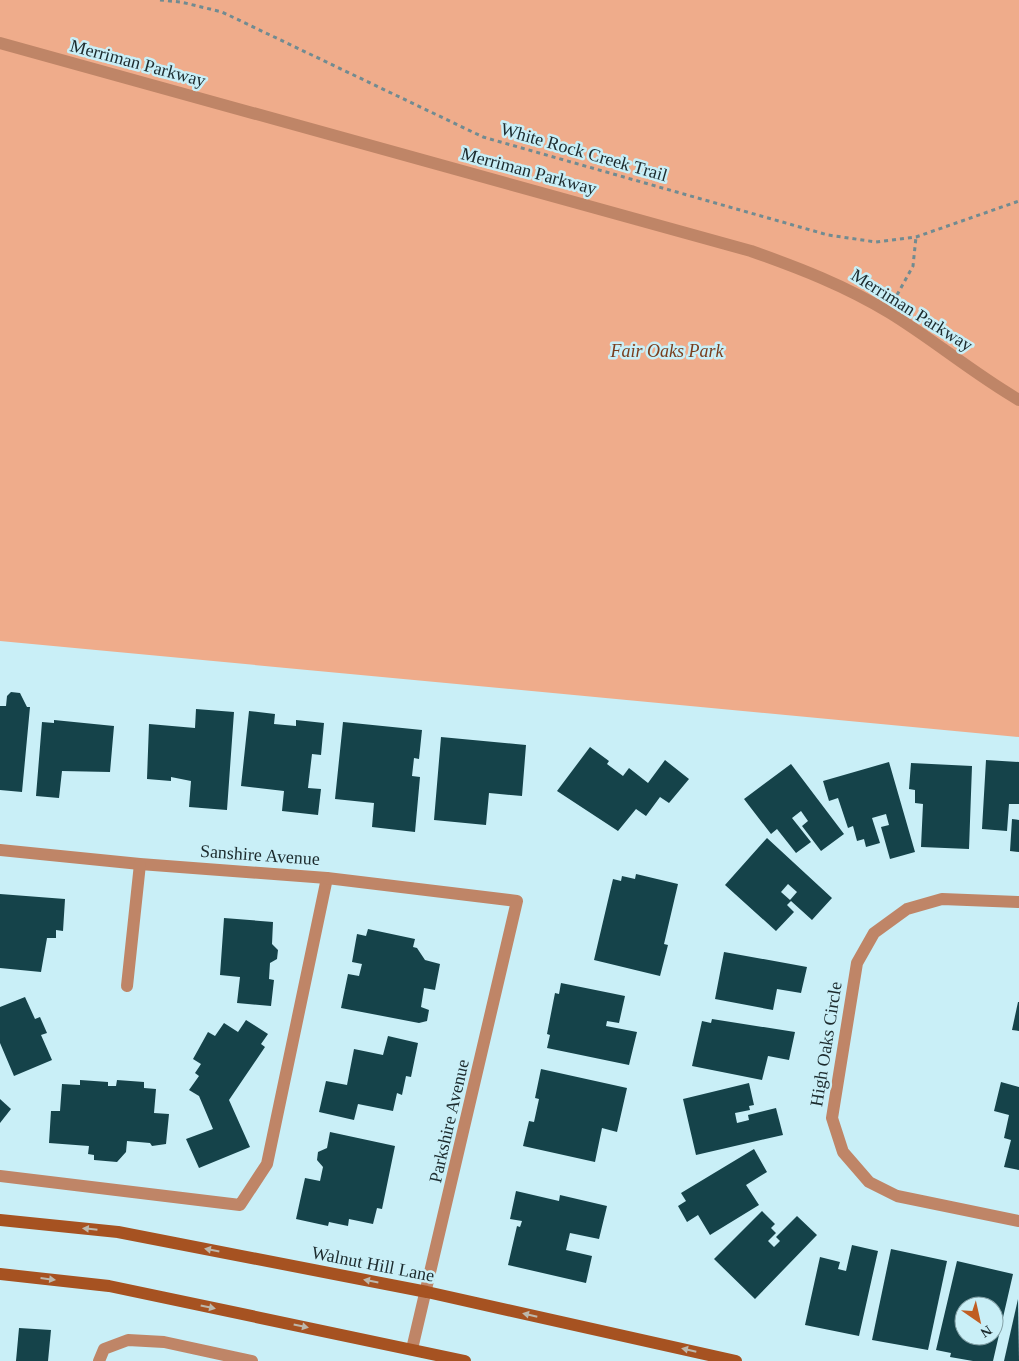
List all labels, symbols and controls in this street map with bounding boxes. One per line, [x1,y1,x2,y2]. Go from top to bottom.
street label: Merriman Parkway [68,35,208,91]
street label: White Rock Creek Trail [498,119,670,185]
street label: Merriman Parkway [459,143,599,199]
street label: Merriman Parkway [848,265,976,355]
park label: Fair Oaks Park [610,341,725,361]
street label: Sanshire Avenue [199,841,321,869]
street label: High Oaks Circle [806,980,846,1108]
street label: Parkshire Avenue [425,1057,473,1185]
one-way arrow [82,1225,98,1233]
street label: Walnut Hill Lane [310,1242,436,1286]
one-way arrow [204,1246,219,1254]
one-way arrow [41,1275,57,1283]
one-way arrow [363,1277,379,1285]
north arrow [954,1296,1004,1346]
one-way arrow [201,1303,216,1311]
one-way arrow [522,1311,538,1319]
one-way arrow [293,1322,308,1330]
text: N [978,1322,994,1340]
one-way arrow [680,1346,696,1354]

